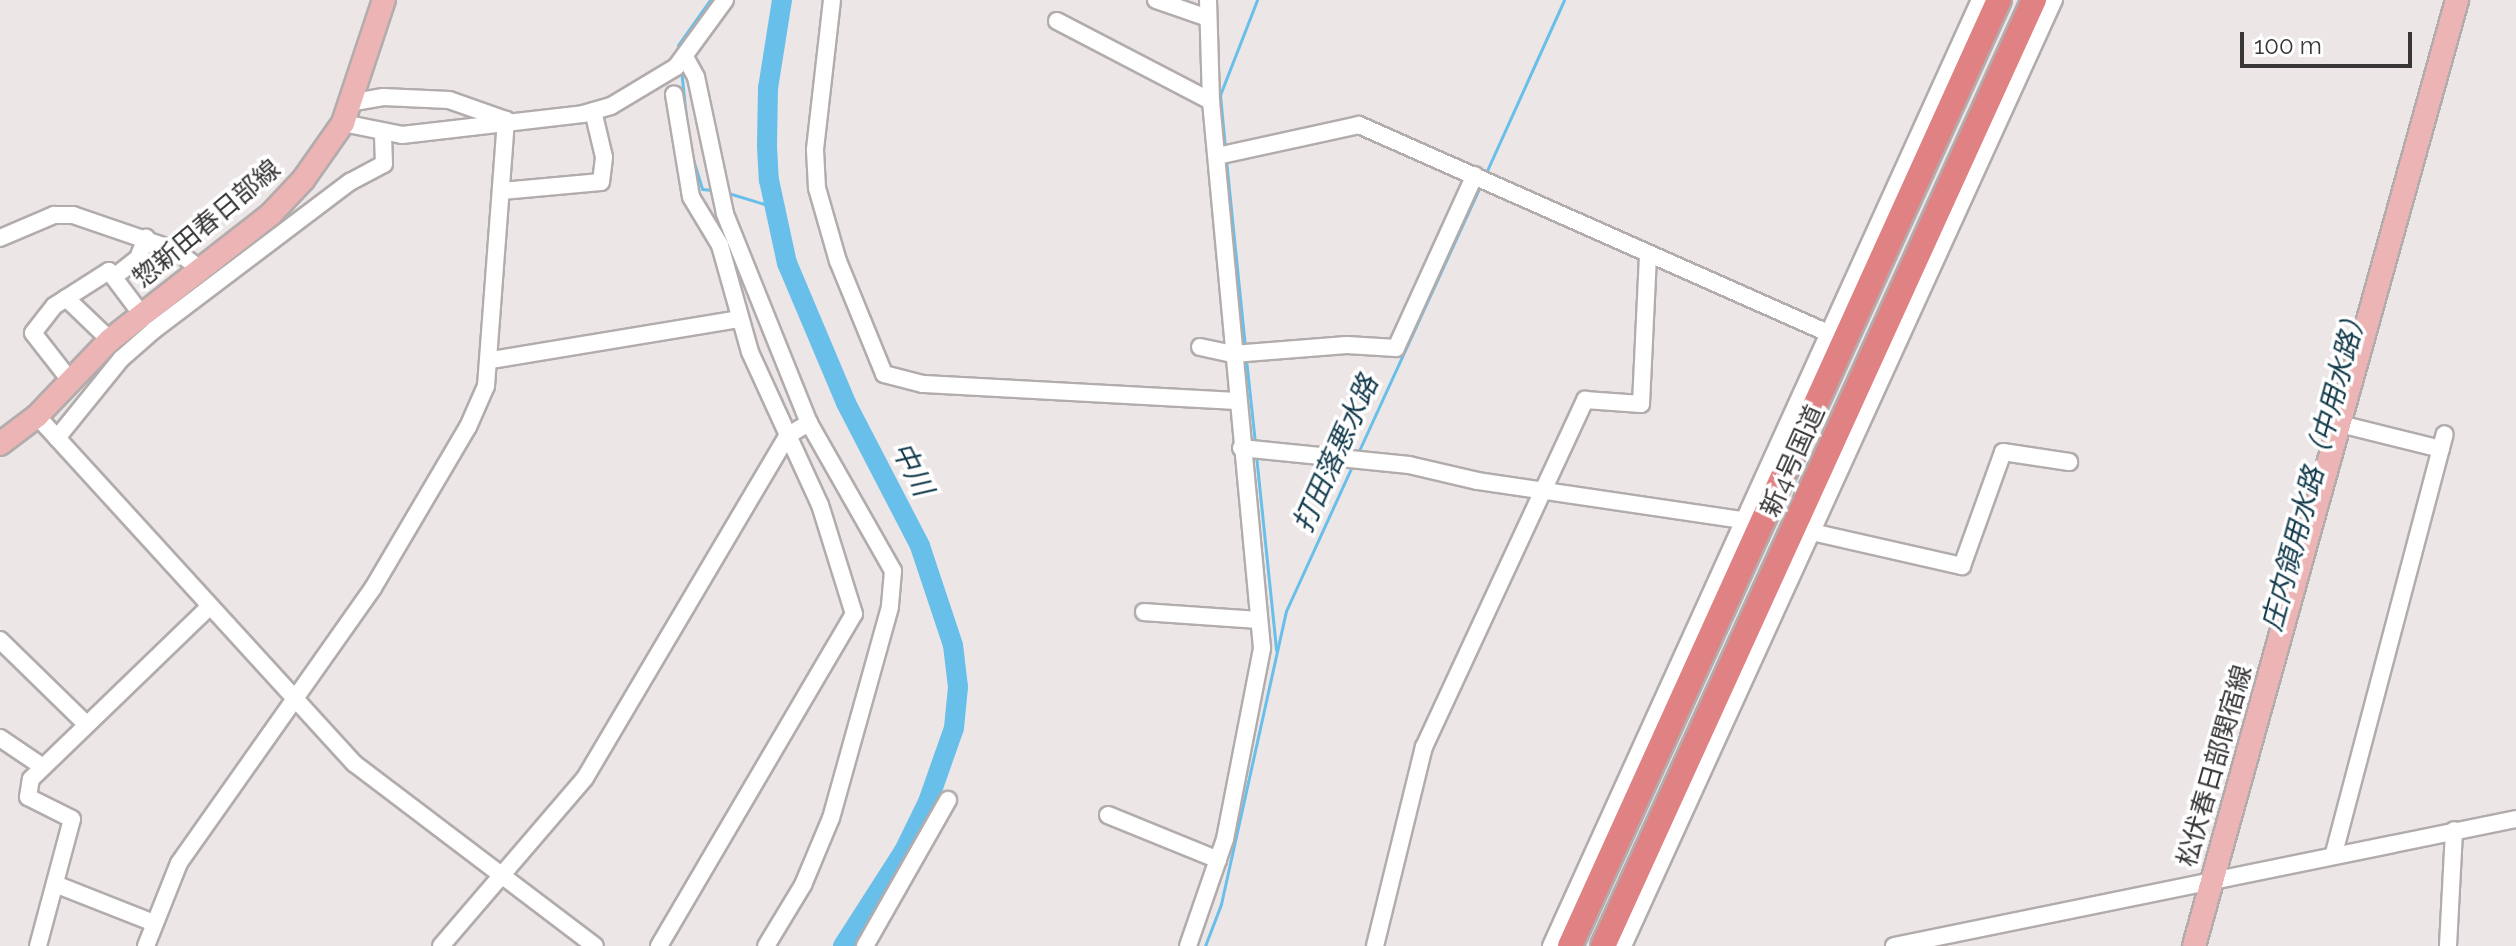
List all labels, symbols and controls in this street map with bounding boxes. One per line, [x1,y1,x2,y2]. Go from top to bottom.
scale bar [2244,16,2416,66]
text: 100 m [2254,31,2322,60]
street label: 惣新田春日部線 [127,154,287,294]
water label: 庄内領用水路（中用水路） [2255,301,2375,635]
water label: 打田落悪水路 [1286,370,1386,538]
street label: 新4号国道 [1755,401,1831,521]
water label: 中川 [884,436,940,502]
street label: 松伏春日部関宿線 [2171,662,2259,870]

